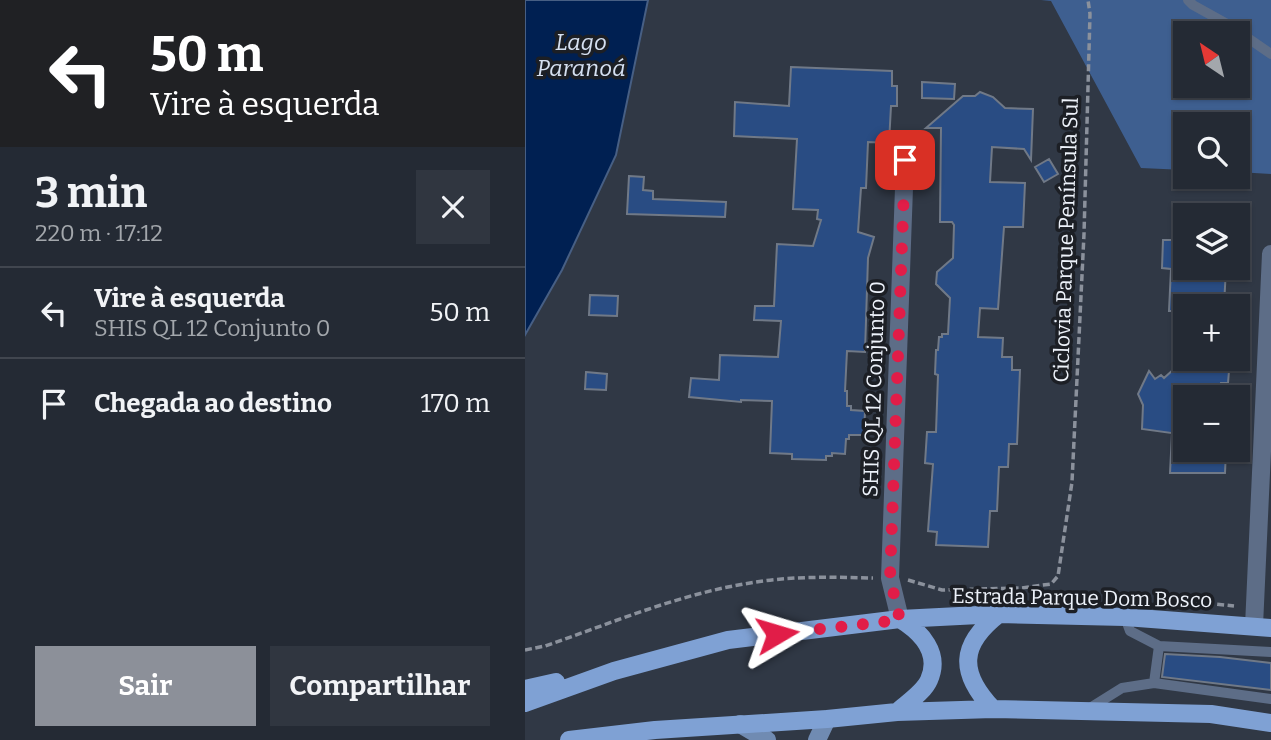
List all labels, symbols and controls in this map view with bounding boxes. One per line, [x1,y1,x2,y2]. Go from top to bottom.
north arrow [1173,21,1249,98]
map controls [1173,21,1250,462]
text: 50 m [150,25,263,84]
icon: left [35,28,126,119]
water label: Lago Paranoá [536,28,626,82]
text: Vire à esquerda [150,85,380,123]
street label: Ciclovia Parque Península Sul [1048,97,1084,383]
button: search [1173,112,1250,189]
pin [875,130,935,190]
icon: arrive [886,141,924,179]
text: 3 min [35,168,147,218]
button: close [416,170,490,244]
button: layers [1173,203,1250,280]
text: 220 m · 17:12 [35,219,163,247]
street label: SHIS QL 12 Conjunto 0 [857,281,891,497]
text: Vire à esquerda [94,283,285,314]
icon: left [35,294,73,332]
button: + [1173,294,1250,371]
text: 50 m [429,297,490,328]
text: SHIS QL 12 Conjunto 0 [94,314,331,342]
icon: arrive [35,385,73,423]
button: − [1173,385,1250,462]
text: Chegada ao destino [94,388,332,419]
text: 170 m [420,388,490,419]
street label: Estrada Parque Dom Bosco [952,583,1212,613]
position arrow [740,597,814,671]
button: Sair [35,646,256,726]
button: Compartilhar [270,646,490,726]

